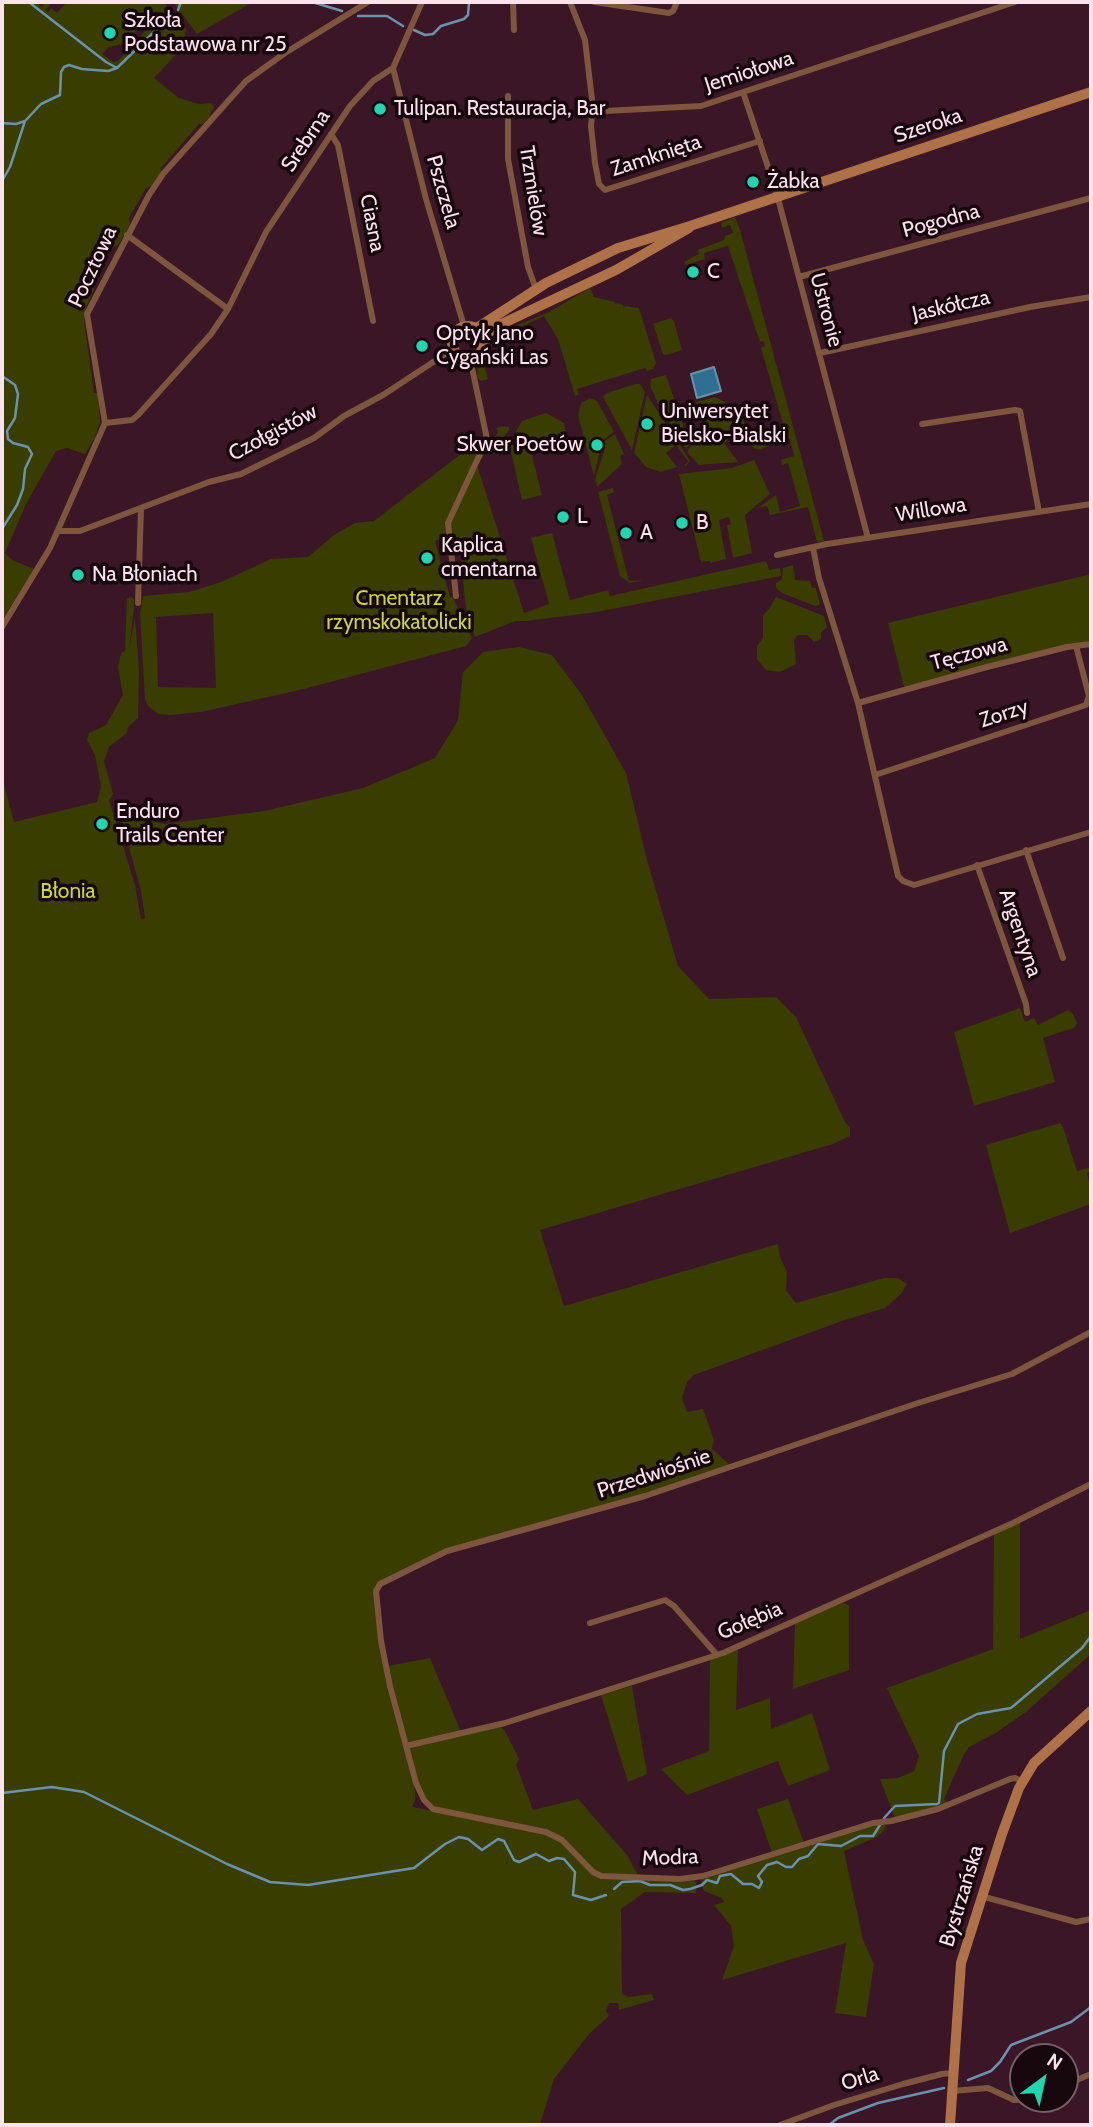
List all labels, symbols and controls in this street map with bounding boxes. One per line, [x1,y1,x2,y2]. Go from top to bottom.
place label: Szkoła Podstawowa nr 25 [124,8,286,58]
marker: Szkoła Podstawowa nr 25 [102,25,118,41]
street label: Jemiołowa [701,46,797,98]
place label: Tulipan. Restauracja, Bar [394,96,605,122]
marker: Tulipan. Restauracja, Bar [372,101,388,117]
street label: Szeroka [891,103,965,149]
street label: Srebrna [276,105,336,177]
street label: Zamknięta [608,130,704,182]
street label: Trzmielów [513,144,553,238]
street label: Pszczela [421,152,465,232]
place label: Żabka [767,169,820,195]
marker: Żabka [745,174,761,190]
street label: Ciasna [354,192,390,254]
street label: Pogodna [900,199,982,243]
street label: Pocztowa [63,223,123,311]
place label: C [707,259,720,285]
marker: C [685,264,701,280]
street label: Ustronie [804,270,848,350]
street label: Jaskółcza [910,285,992,327]
place label: Optyk Jano Cygański Las [436,321,548,371]
marker: Optyk Jano Cygański Las [414,338,430,354]
street label: Czołgistów [224,399,322,467]
place label: Uniwersytet Bielsko-Bialski [661,399,786,449]
marker: Uniwersytet Bielsko-Bialski [639,416,655,432]
place label: Skwer Poetów [457,432,583,458]
marker: Skwer Poetów [589,437,605,453]
street label: Willowa [894,492,968,528]
place label: L [577,504,588,530]
marker: L [555,509,571,525]
place label: B [696,510,709,536]
marker: B [674,515,690,531]
place label: A [640,520,653,546]
marker: A [618,525,634,541]
place label: Kaplica cmentarna [441,533,537,583]
marker: Kaplica cmentarna [419,550,435,566]
place label: Na Błoniach [92,562,198,588]
marker: Na Błoniach [70,567,86,583]
park label: Cmentarz rzymskokatolicki [326,586,472,636]
street label: Tęczowa [928,632,1010,676]
street label: Zorzy [977,694,1031,734]
place label: Enduro Trails Center [116,799,224,849]
marker: Enduro Trails Center [94,816,110,832]
park label: Błonia [40,879,96,905]
street label: Argentyna [993,886,1047,980]
street label: Przedwiośnie [594,1444,714,1504]
street label: Gołębia [714,1596,786,1646]
street label: Bystrzańska [935,1842,989,1950]
street label: Modra [641,1844,699,1872]
north arrow [1009,2043,1079,2113]
text: N [1043,2048,1067,2075]
street label: Orla [838,2061,882,2097]

